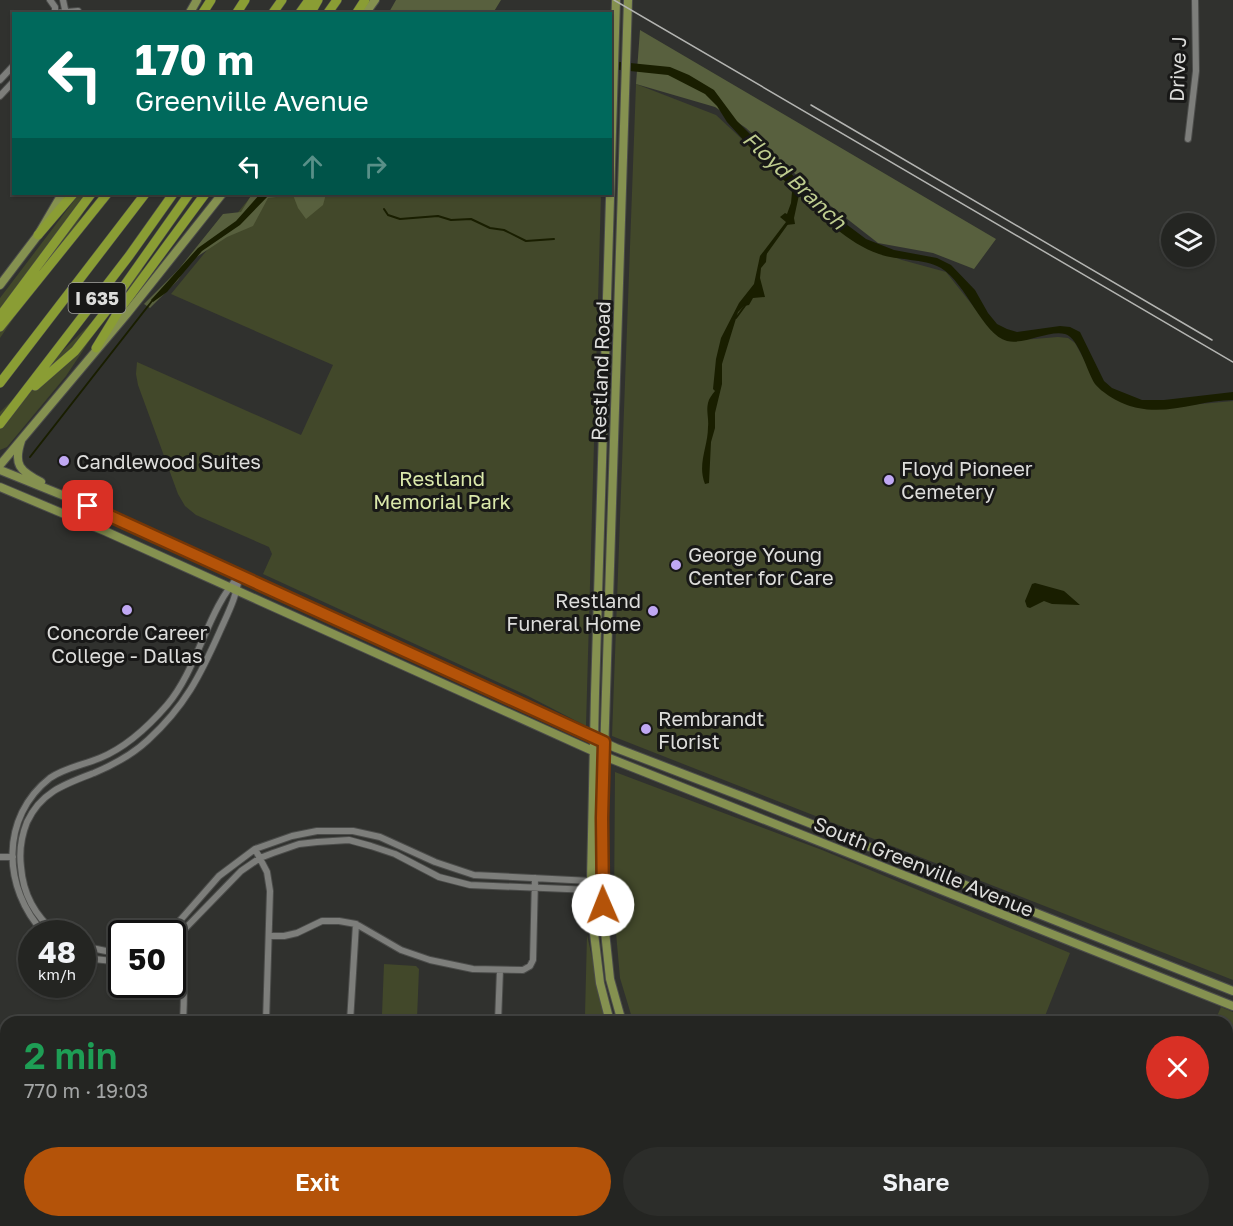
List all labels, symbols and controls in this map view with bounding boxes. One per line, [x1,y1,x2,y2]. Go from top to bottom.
text: 170 m [135,34,254,84]
icon: left [36,36,114,114]
street label: Drive J [1164,36,1190,102]
text: Greenville Avenue [135,85,369,117]
water label: Floyd Branch [738,126,853,235]
icon: left [233,150,266,183]
icon: ahead [296,150,329,183]
icon: right [359,150,392,183]
map controls [1161,213,1215,267]
button: layers [1161,213,1215,267]
road number: I 635 [68,283,126,313]
street label: Restland Road [586,301,614,441]
place label: Candlewood Suites [76,449,261,473]
marker: Candlewood Suites [57,454,71,468]
place label: Floyd Pioneer Cemetery [901,456,1033,503]
park label: Restland Memorial Park [373,466,511,513]
marker: Floyd Pioneer Cemetery [882,473,896,487]
pin [62,480,113,531]
icon: arrive [71,489,104,522]
place label: George Young Center for Care [688,542,834,589]
marker: George Young Center for Care [669,558,683,572]
place label: Restland Funeral Home [506,588,641,635]
marker: Concorde Career College - Dallas [120,603,134,617]
marker: Restland Funeral Home [646,604,660,618]
place label: Concorde Career College - Dallas [47,620,208,667]
place label: Rembrandt Florist [658,706,765,753]
marker: Rembrandt Florist [639,722,653,736]
street label: South Greenville Avenue [810,811,1038,921]
position arrow [571,873,635,937]
speed limit sign: 50 [108,920,186,998]
text: 48 [38,934,76,970]
text: km/h [38,965,76,983]
text: 2 min [24,1034,118,1077]
button: close [1146,1036,1209,1099]
text: 770 m · 19:03 [24,1078,148,1102]
button: Exit [24,1147,611,1216]
button: Share [623,1147,1209,1216]

